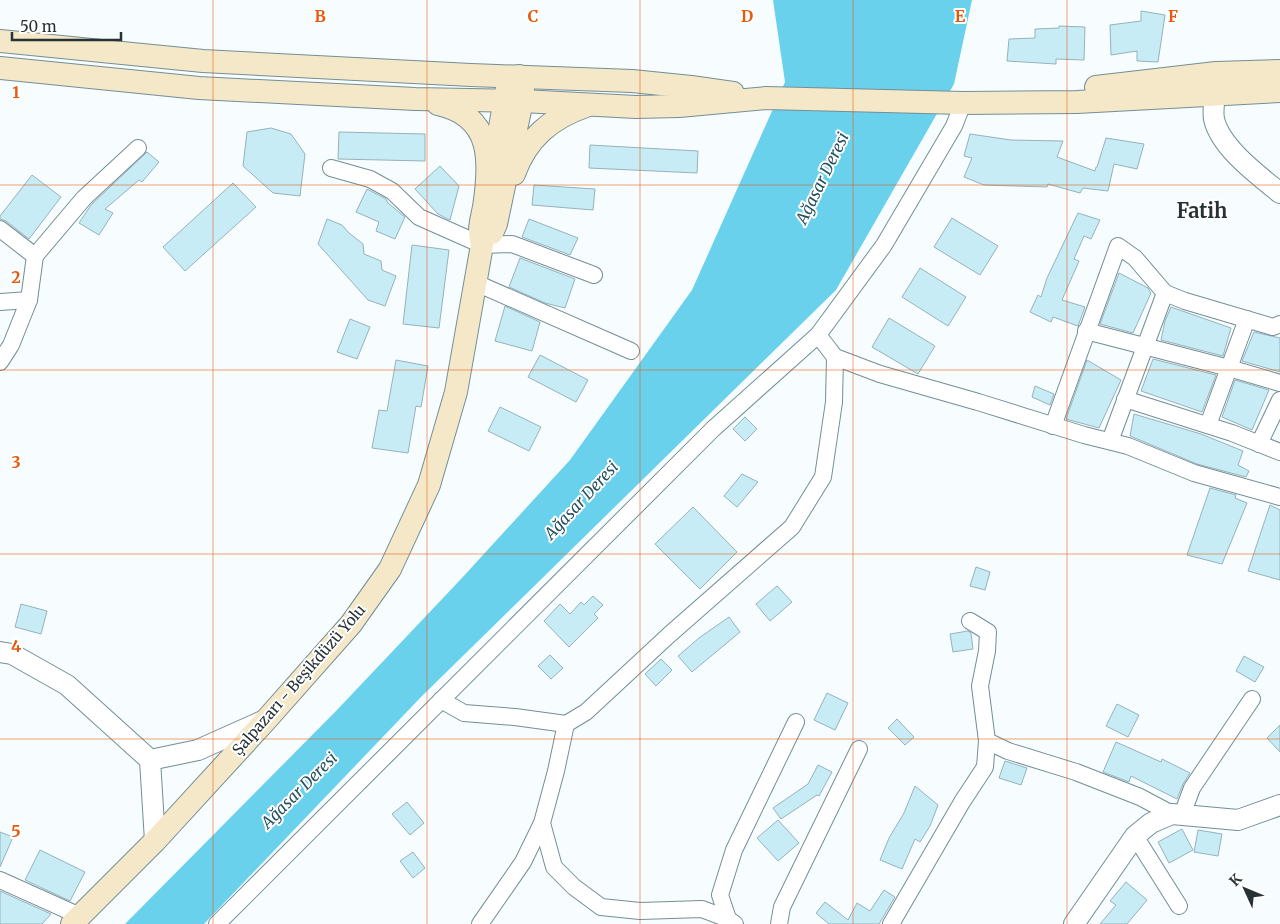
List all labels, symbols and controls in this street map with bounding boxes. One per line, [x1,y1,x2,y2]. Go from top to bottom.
text: B [314,6,326,26]
text: C [528,6,538,26]
text: D [741,6,753,26]
text: E [955,6,966,26]
text: F [1168,6,1178,26]
scale bar [12,10,121,42]
text: 50 m [20,17,57,36]
text: 1 [12,82,20,102]
water label: Ağasar Deresi [790,129,853,229]
district label: Fatih [1177,198,1228,223]
text: 2 [11,267,21,287]
text: 3 [11,452,21,472]
water label: Ağasar Deresi [538,457,622,545]
street label: Şalpazarı - Beşikdüzü Yolu [228,600,369,759]
text: 4 [11,636,21,656]
water label: Ağasar Deresi [255,748,341,834]
text: 5 [11,821,21,841]
north arrow [1220,864,1270,914]
text: K [1226,870,1246,890]

